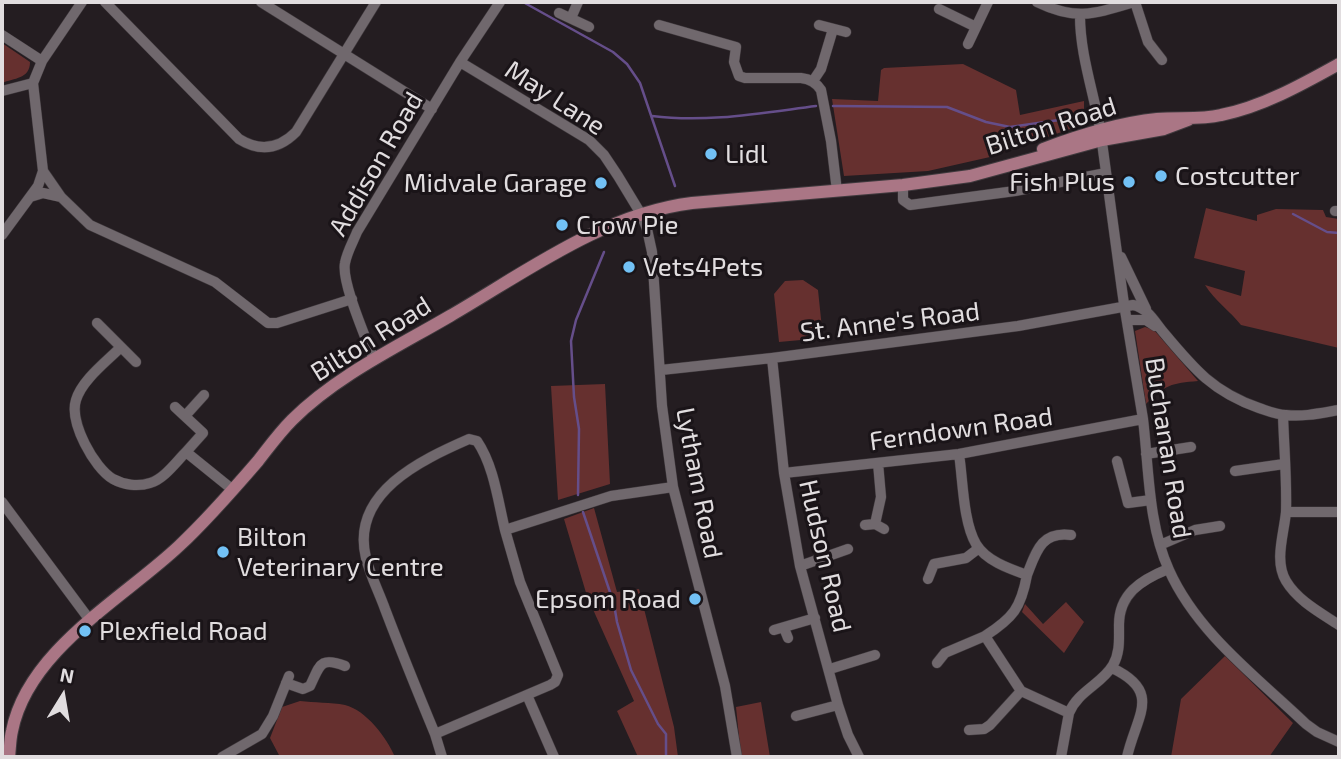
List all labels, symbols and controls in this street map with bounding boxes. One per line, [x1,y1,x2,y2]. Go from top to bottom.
street label: May Lane [499,54,611,142]
street label: Addison Road [322,86,430,242]
street label: Bilton Road [982,90,1120,162]
place label: Lidl [725,138,767,170]
marker: Lidl [703,146,719,162]
place label: Costcutter [1175,160,1299,192]
place label: Fish Plus [1009,166,1115,198]
place label: Midvale Garage [404,167,587,199]
marker: Costcutter [1153,168,1169,184]
marker: Fish Plus [1121,174,1137,190]
marker: Midvale Garage [593,175,609,191]
place label: Crow Pie [576,209,679,241]
marker: Crow Pie [554,217,570,233]
place label: Vets4Pets [643,251,763,283]
marker: Vets4Pets [621,259,637,275]
street label: Bilton Road [305,290,437,388]
street label: St. Anne's Road [798,296,982,348]
street label: Buchanan Road [1138,355,1198,541]
street label: Ferndown Road [867,401,1055,457]
street label: Lytham Road [669,405,729,561]
street label: Hudson Road [792,477,858,635]
place label: Bilton Veterinary Centre [237,521,444,582]
marker: Bilton Veterinary Centre [215,544,231,560]
place label: Epsom Road [535,583,681,615]
marker: Epsom Road [687,591,703,607]
place label: Plexfield Road [99,615,268,647]
marker: Plexfield Road [77,623,93,639]
north arrow [28,661,98,731]
text: N [58,662,76,687]

